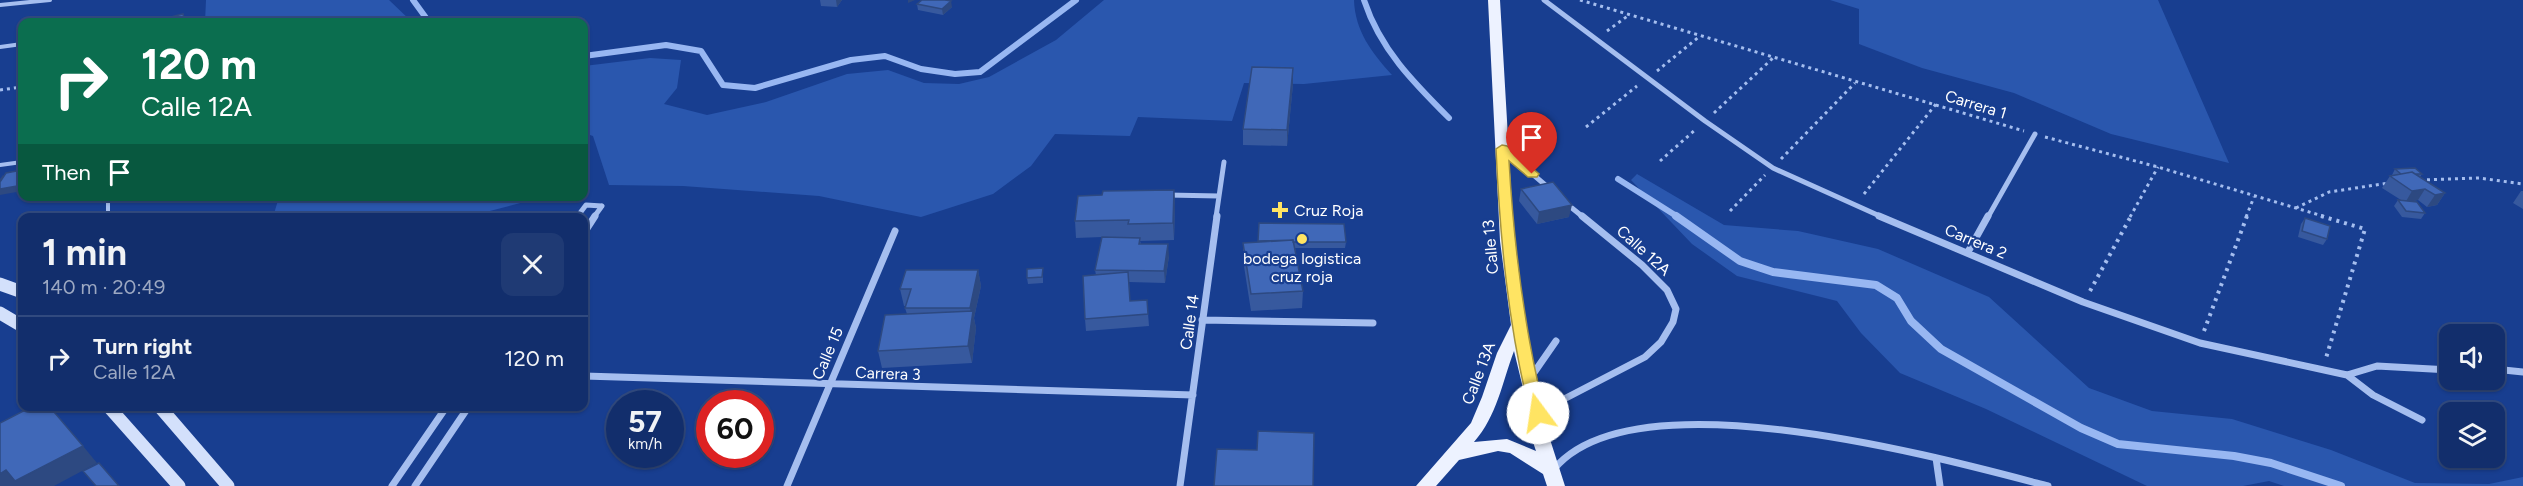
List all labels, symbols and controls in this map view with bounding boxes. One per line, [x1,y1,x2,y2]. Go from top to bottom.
text: 120 m [141,39,257,90]
icon: right [42,42,120,120]
street label: Carrera 1 [1943,86,2009,123]
text: Calle 12A [141,90,252,123]
pin [1506,112,1557,174]
icon: arrive [1515,121,1548,154]
icon: arrive [103,156,136,189]
text: Then [42,159,91,186]
marker: Cruz Roja [1271,201,1289,219]
place label: Cruz Roja [1294,201,1363,220]
street label: Calle 13 [1479,219,1502,275]
street label: Carrera 2 [1942,220,2010,263]
street label: Calle 12A [1613,221,1675,280]
text: 1 min [42,231,127,274]
marker: bodega logistica cruz roja [1295,232,1309,246]
button: close [501,233,564,296]
place label: bodega logistica cruz roja [1243,249,1361,286]
text: 140 m · 20:49 [42,275,165,299]
street label: Calle 14 [1176,293,1203,351]
street label: Calle 15 [808,324,847,382]
map controls [2439,324,2505,468]
button: sound [2439,324,2505,390]
text: Turn right [93,333,192,360]
street label: Calle 13A [1458,339,1499,407]
icon: right [42,342,75,375]
text: 120 m [504,345,564,372]
text: Calle 12A [93,360,175,384]
street label: Carrera 3 [855,363,921,384]
position arrow [1506,381,1570,445]
speed limit sign: 60 [696,390,774,468]
button: layers [2439,402,2505,468]
text: 57 [628,403,662,440]
text: km/h [628,435,662,453]

